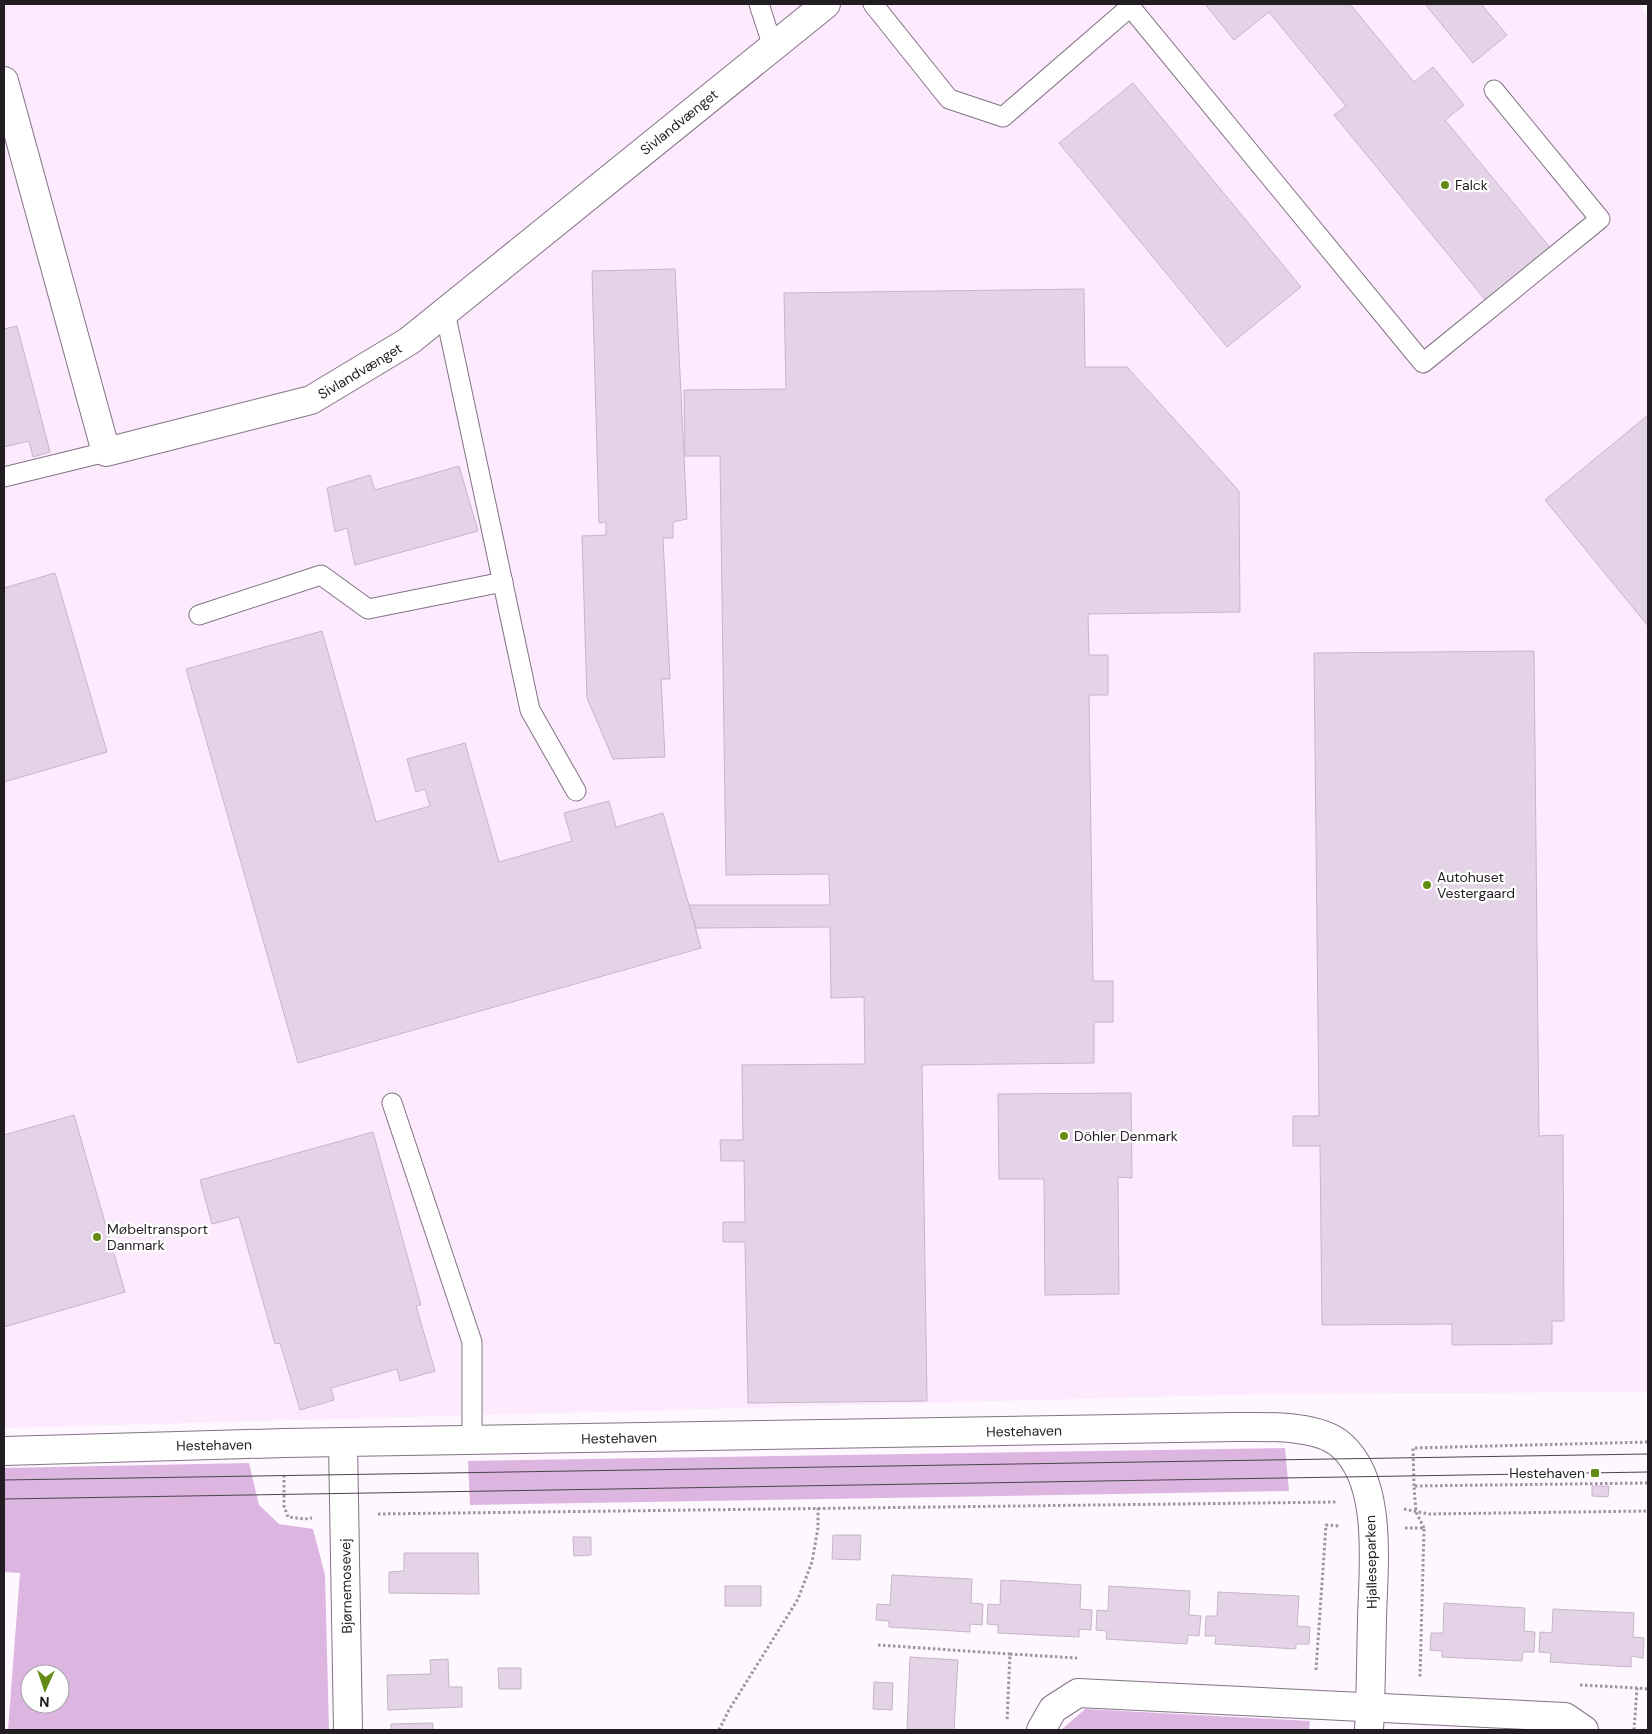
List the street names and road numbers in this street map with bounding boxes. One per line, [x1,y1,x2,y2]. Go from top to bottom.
street label: Sivlandvænget [636,85,722,159]
street label: Sivlandvænget [315,339,405,403]
street label: Hestehaven [986,1421,1062,1441]
street label: Hestehaven [581,1428,657,1448]
street label: Hestehaven [176,1435,252,1455]
street label: Hjalleseparken [1361,1515,1381,1609]
street label: Bjørnemosevej [336,1538,356,1634]

